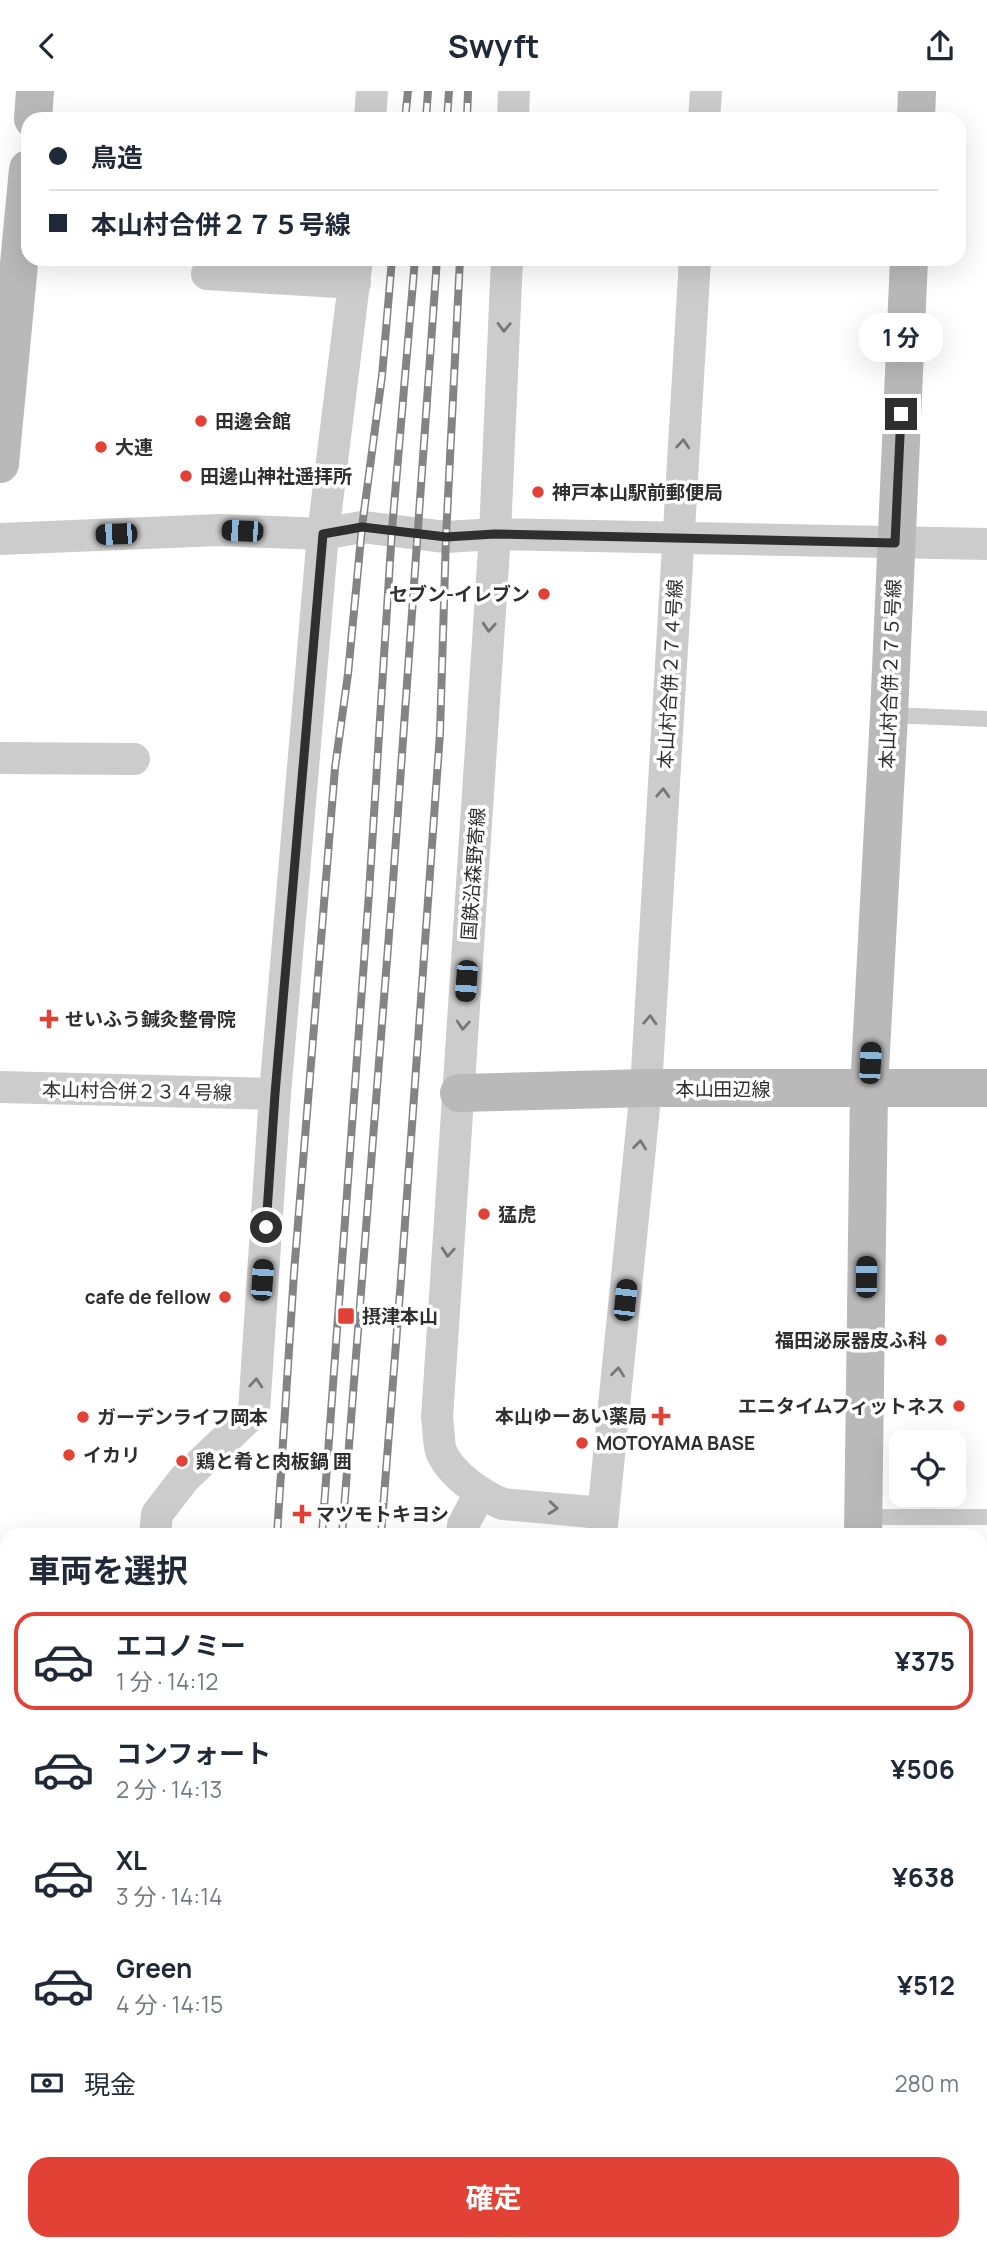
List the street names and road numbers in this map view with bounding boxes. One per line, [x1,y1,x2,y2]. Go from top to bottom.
street label: 本山村合併２７４号線 [652,578,688,770]
street label: 本山村合併２７５号線 [874,579,906,769]
street label: 国鉄沿森野寄線 [455,807,491,941]
street label: 本山村合併２３４号線 [42,1076,232,1106]
street label: 本山田辺線 [675,1076,771,1102]

